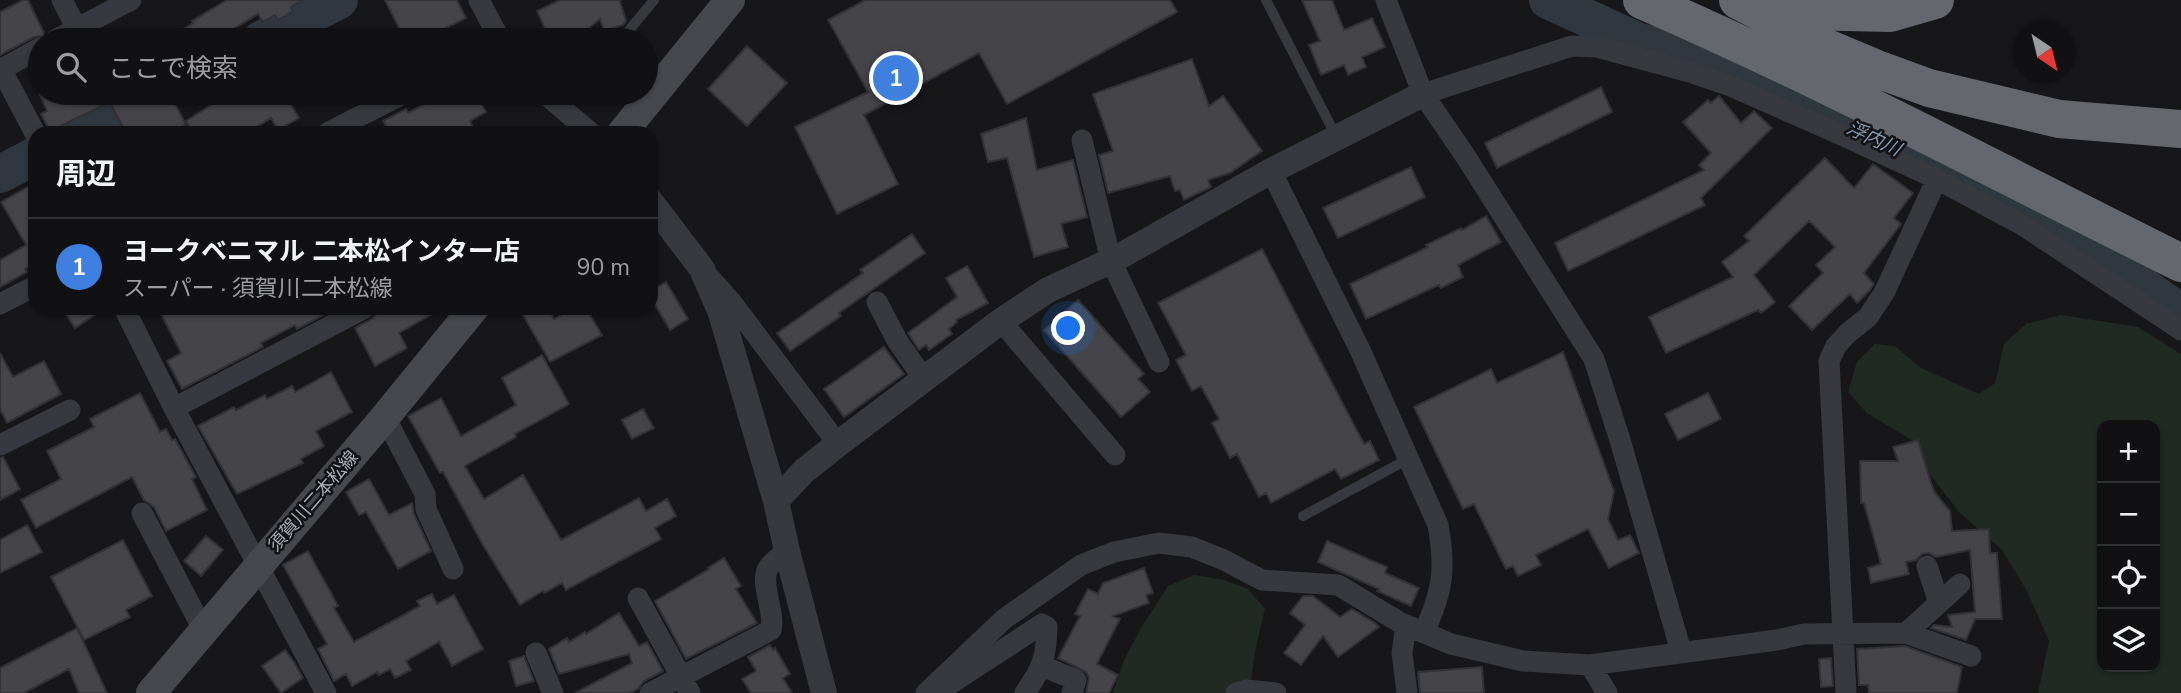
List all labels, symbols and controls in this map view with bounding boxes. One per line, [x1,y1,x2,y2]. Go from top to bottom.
north arrow [2013,21,2076,84]
search box [28,28,658,105]
icon: search [52,48,90,86]
text: ここで検索 [108,51,238,86]
pin: 1 [873,52,919,104]
water label: 浮内川 [1842,115,1907,164]
text: 周辺 [56,154,116,195]
text: ヨークベニマル 二本松インター店 [123,234,520,269]
text: 1 [72,252,86,283]
text: 90 m [577,252,630,283]
text: スーパー · 須賀川二本松線 [123,273,393,304]
your location [1051,311,1085,345]
map controls [2097,420,2160,672]
button: + [2097,420,2160,483]
street label: 須賀川二本松線 [263,446,363,556]
button: − [2097,483,2160,546]
button: locate [2097,546,2160,609]
button: layers [2097,609,2160,672]

